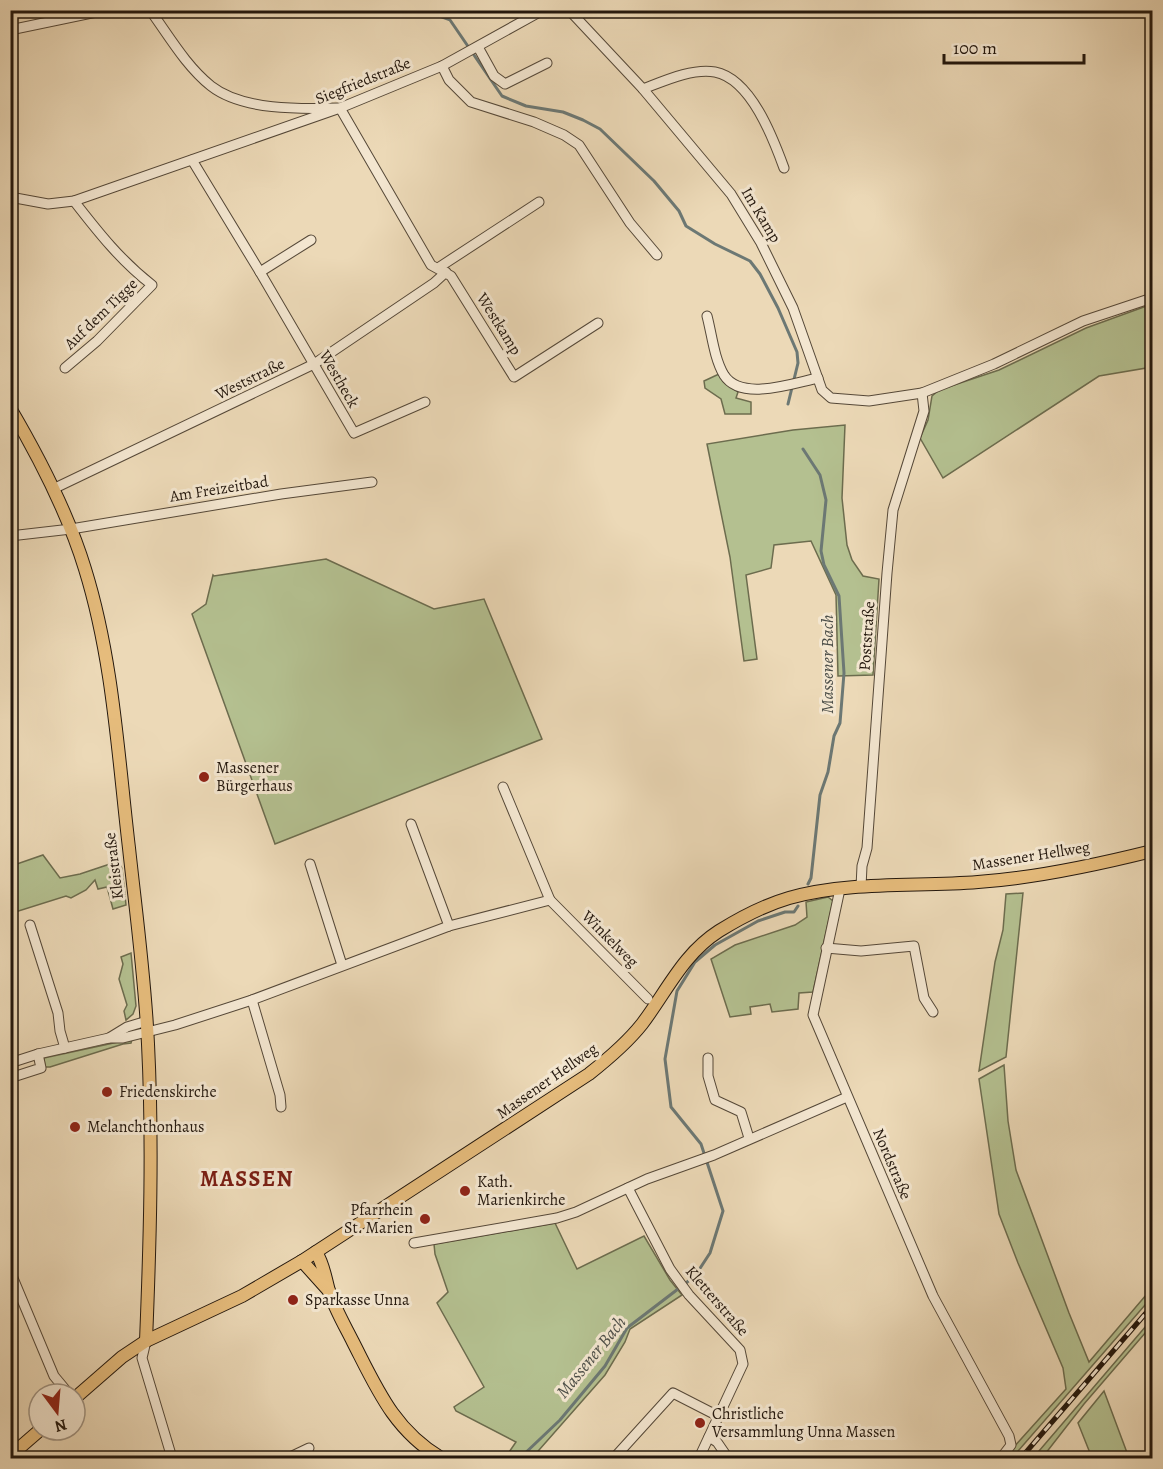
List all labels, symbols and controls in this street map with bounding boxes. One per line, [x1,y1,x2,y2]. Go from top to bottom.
scale bar [944,27,1084,65]
text: 100 m [953,36,997,60]
street label: Siegfriedstraße [312,52,414,110]
street label: Im Kamp [736,183,786,247]
street label: Auf dem Tigge [59,273,143,355]
street label: Westkamp [471,288,527,359]
street label: Westheck [313,345,364,412]
street label: Weststraße [211,353,288,406]
street label: Am Freizeitbad [167,470,270,508]
street label: Poststraße [854,601,880,671]
water label: Massener Bach [815,614,839,714]
place label: Massener Bürgerhaus [216,757,293,797]
marker: Massener Bürgerhaus [197,770,211,784]
street label: Kleistraße [99,831,129,901]
street label: Massener Hellweg [971,836,1091,876]
street label: Winkelweg [576,905,643,972]
street label: Massener Hellweg [492,1038,602,1124]
place label: Friedenskirche [119,1081,217,1103]
marker: Friedenskirche [100,1085,114,1099]
place label: Melanchthonhaus [87,1116,205,1138]
marker: Melanchthonhaus [68,1120,82,1134]
street label: Nordstraße [867,1125,917,1203]
district label: MASSEN [200,1164,294,1194]
place label: Kath. Marienkirche [477,1171,565,1211]
marker: Kath. Marienkirche [458,1184,472,1198]
place label: Pfarrhein St. Marien [344,1199,413,1239]
marker: Pfarrhein St. Marien [418,1212,432,1226]
street label: Kletterstraße [680,1261,754,1341]
place label: Sparkasse Unna [305,1289,410,1311]
marker: Sparkasse Unna [286,1293,300,1307]
water label: Massener Bach [550,1311,632,1403]
north arrow [27,1382,87,1442]
place label: Christliche Versammlung Unna Massen [711,1403,895,1443]
text: N [52,1413,69,1438]
marker: Christliche Versammlung Unna Massen [693,1416,707,1430]

